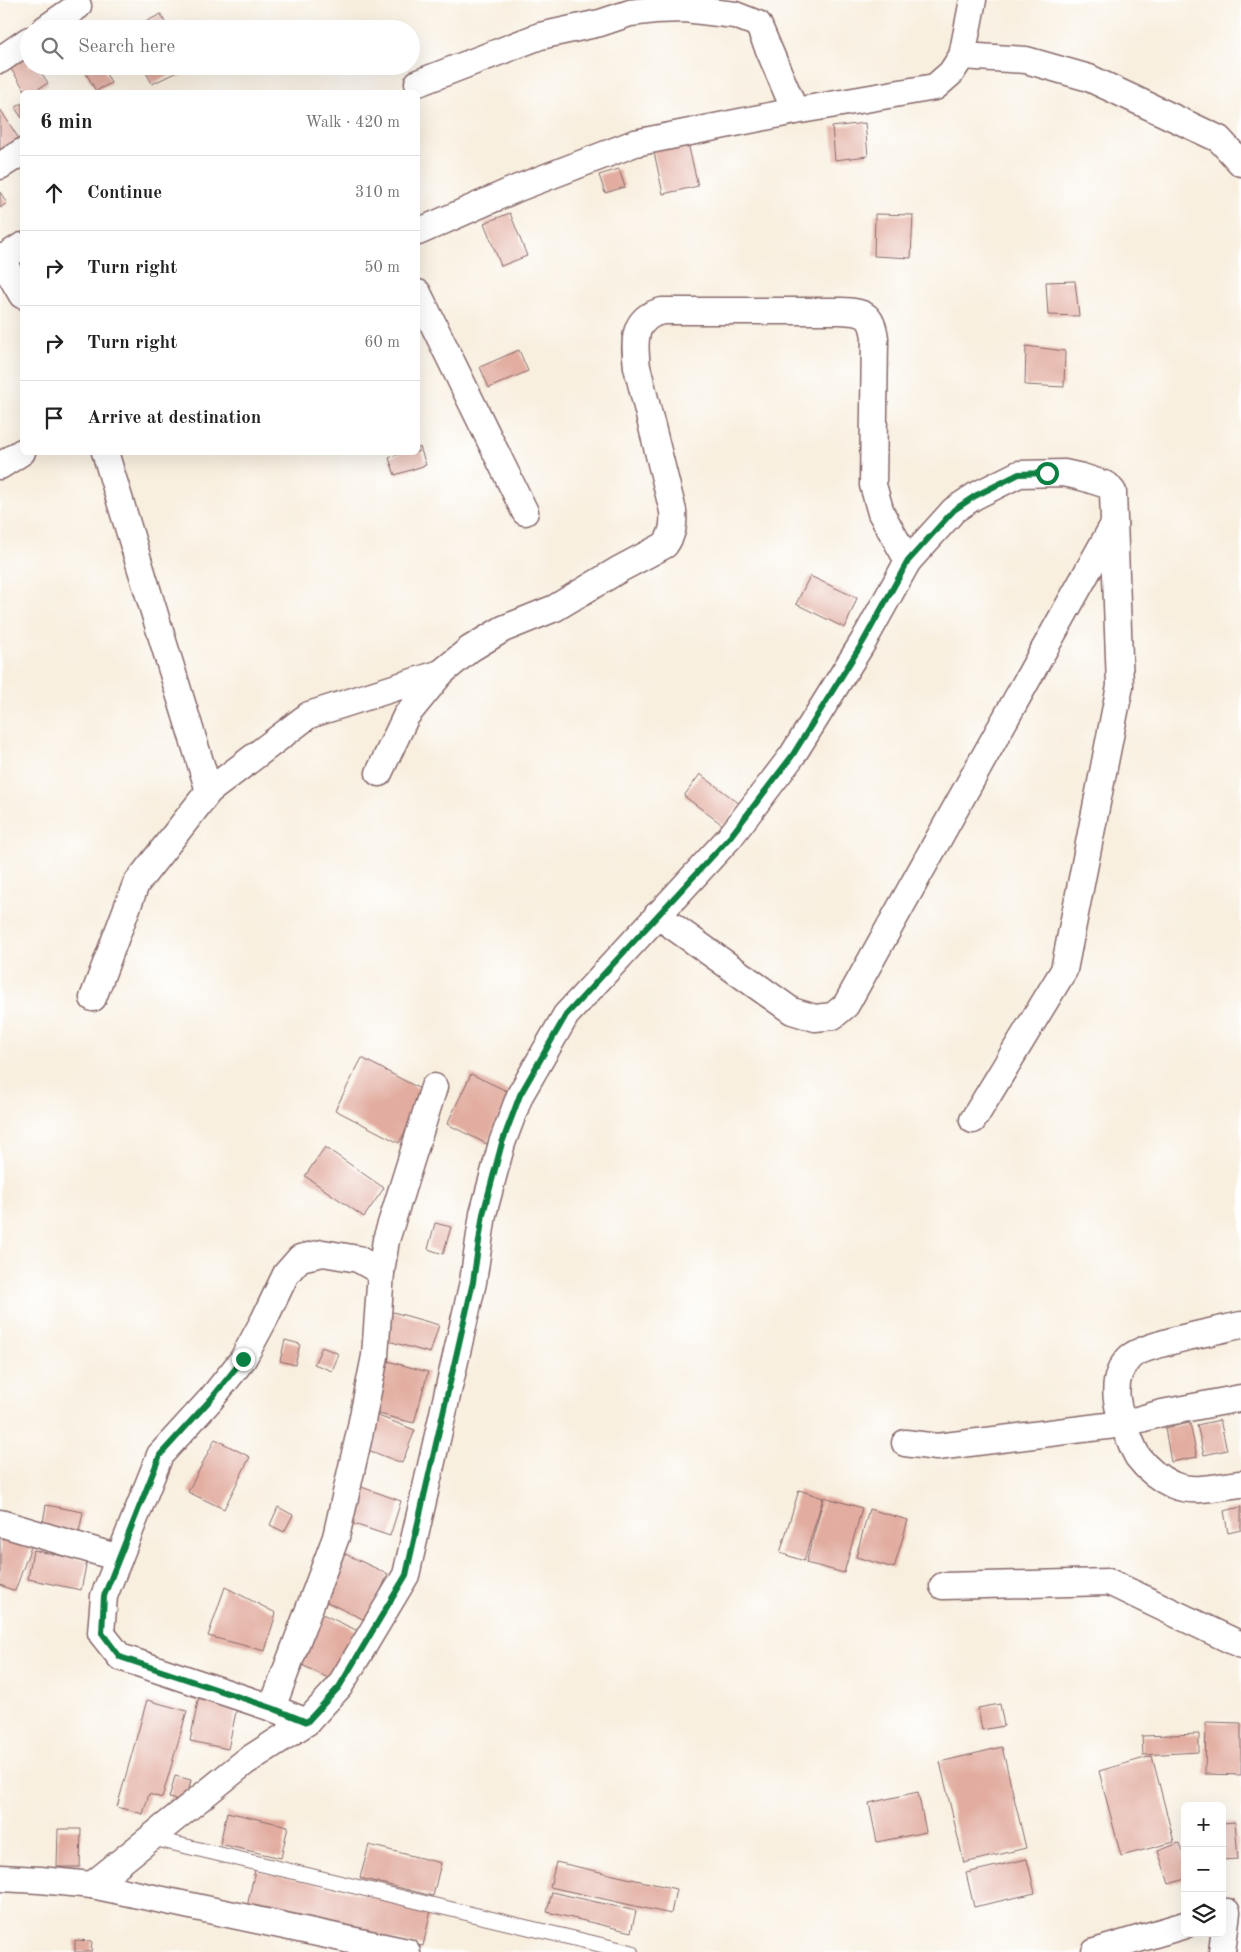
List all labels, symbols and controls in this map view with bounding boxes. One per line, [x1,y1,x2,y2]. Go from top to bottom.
search box [20,20,420,75]
icon: search [38,34,66,62]
text: Search here [78,38,175,57]
text: 6 min [40,112,93,133]
text: Walk · 420 m [305,115,400,131]
icon: ahead [40,179,68,207]
text: Continue [87,184,162,203]
text: 310 m [355,185,400,201]
icon: right [40,254,68,282]
text: Turn right [87,259,177,278]
text: 50 m [364,260,400,276]
icon: right [40,329,68,357]
text: Turn right [87,334,177,353]
text: 60 m [364,335,400,351]
icon: arrive [40,404,68,432]
text: Arrive at destination [87,409,261,428]
route start [1036,462,1059,485]
route end [232,1348,255,1371]
map controls [1181,1802,1226,1937]
button: + [1181,1802,1226,1847]
button: − [1181,1847,1226,1892]
button: layers [1181,1892,1226,1937]

